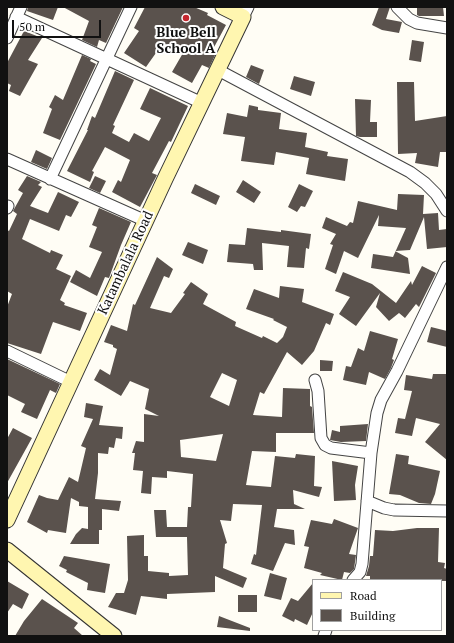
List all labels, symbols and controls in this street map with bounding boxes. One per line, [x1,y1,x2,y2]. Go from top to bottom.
scale bar [14,12,103,38]
marker: Blue Bell School A [181,13,191,23]
text: 50 m [19,19,45,34]
place label: Blue Bell School A [156,25,216,58]
street label: Katambalala Road [95,209,157,317]
legend [312,579,442,631]
text: Road [350,588,377,603]
text: Building [350,608,395,623]

